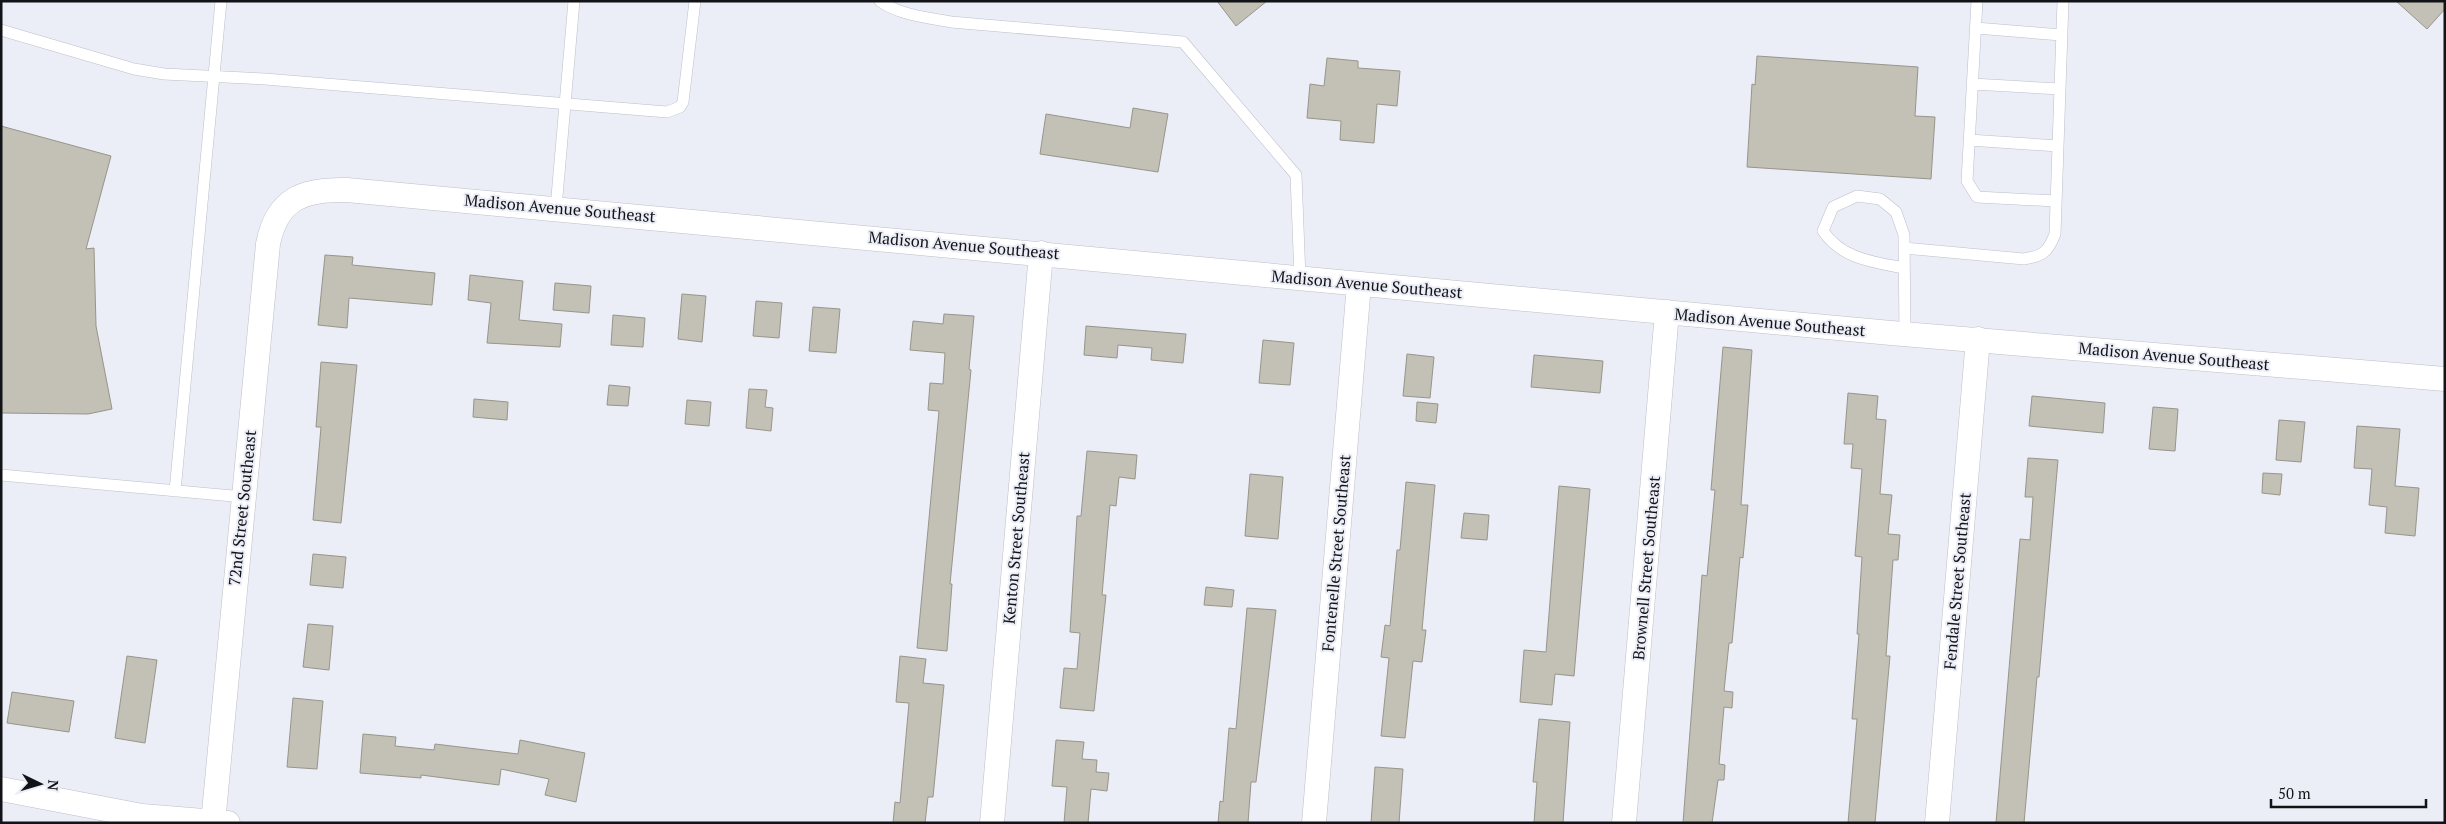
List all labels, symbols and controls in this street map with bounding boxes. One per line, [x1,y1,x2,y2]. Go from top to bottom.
street label: Madison Avenue Southeast [464,189,657,227]
street label: Madison Avenue Southeast [868,226,1061,264]
street label: Madison Avenue Southeast [1271,265,1464,303]
street label: Madison Avenue Southeast [1674,303,1867,341]
street label: Madison Avenue Southeast [2078,337,2271,375]
street label: 72nd Street Southeast [223,429,261,587]
street label: Kenton Street Southeast [998,451,1034,625]
street label: Fontenelle Street Southeast [1316,454,1356,652]
street label: Brownell Street Southeast [1627,475,1665,661]
street label: Fendale Street Southeast [1938,492,1976,670]
north arrow [15,759,65,809]
scale bar [2271,776,2426,808]
text: N [43,779,63,792]
text: 50 m [2278,783,2311,803]

